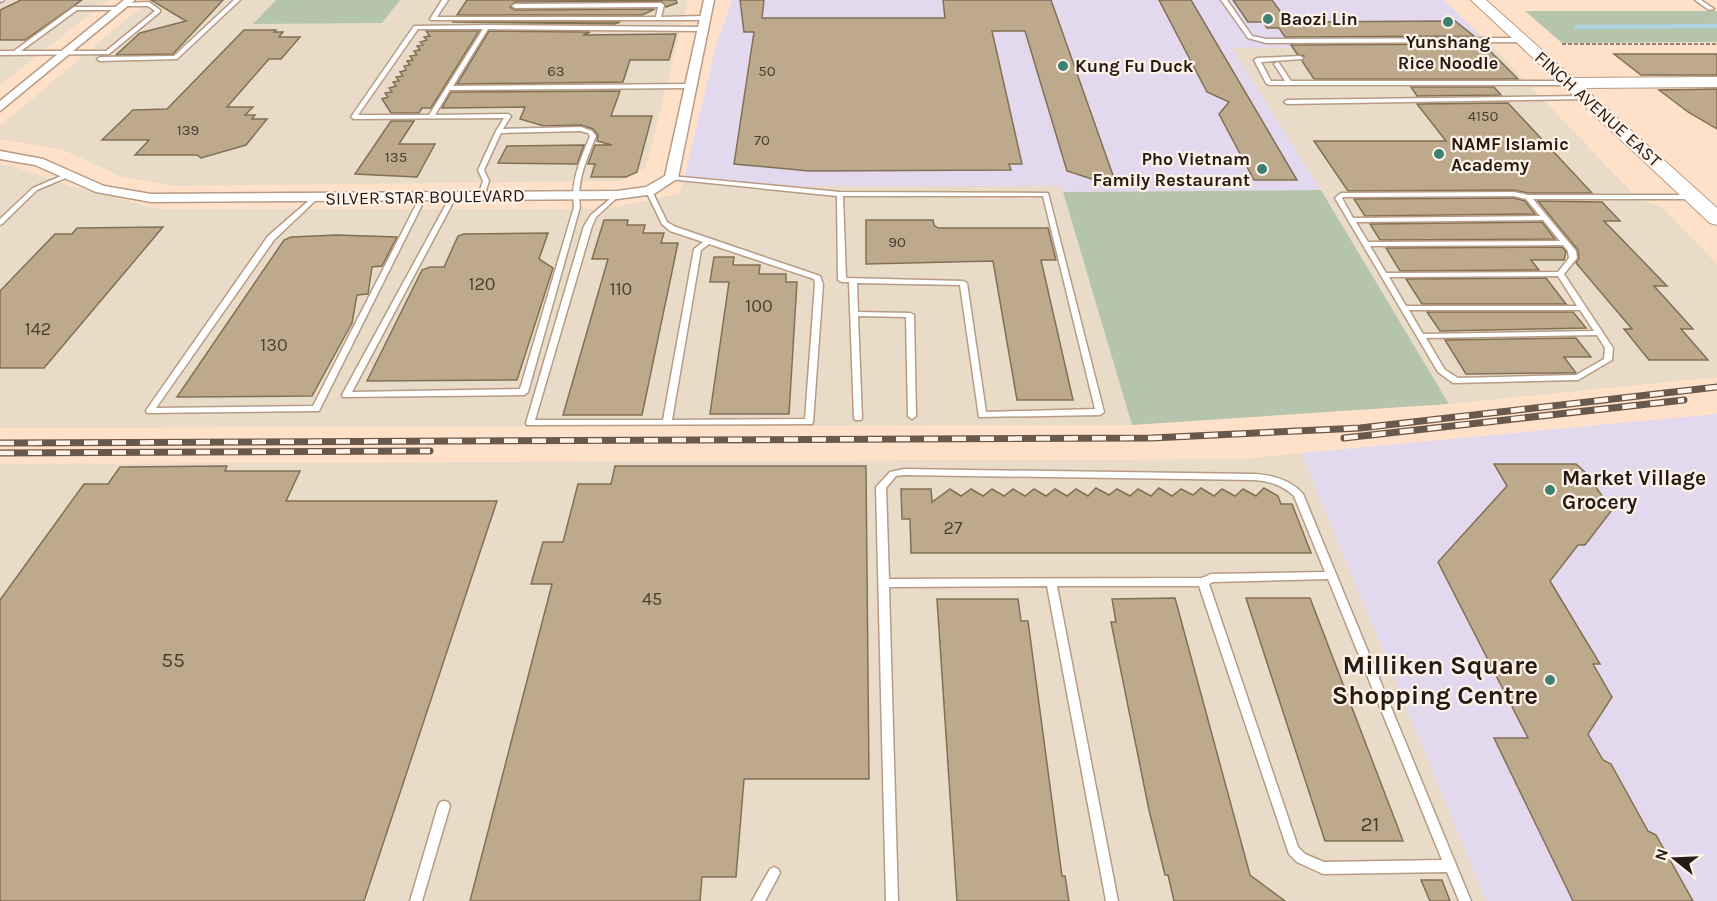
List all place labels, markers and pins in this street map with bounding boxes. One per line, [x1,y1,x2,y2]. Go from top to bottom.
place label: Baozi Lin [1280,8,1358,30]
marker: Baozi Lin [1261,12,1275,26]
marker: Yunshang Rice Noodle [1441,15,1455,29]
place label: Yunshang Rice Noodle [1398,31,1498,74]
place label: Kung Fu Duck [1075,55,1194,77]
marker: Kung Fu Duck [1056,59,1070,73]
place label: NAMF Islamic Academy [1451,133,1569,176]
marker: NAMF Islamic Academy [1432,147,1446,161]
place label: Pho Vietnam Family Restaurant [1093,148,1250,191]
marker: Pho Vietnam Family Restaurant [1255,162,1269,176]
place label: Market Village Grocery [1562,466,1706,514]
marker: Market Village Grocery [1543,483,1557,497]
place label: Milliken Square Shopping Centre [1332,650,1538,711]
marker: Milliken Square Shopping Centre [1543,673,1557,687]

